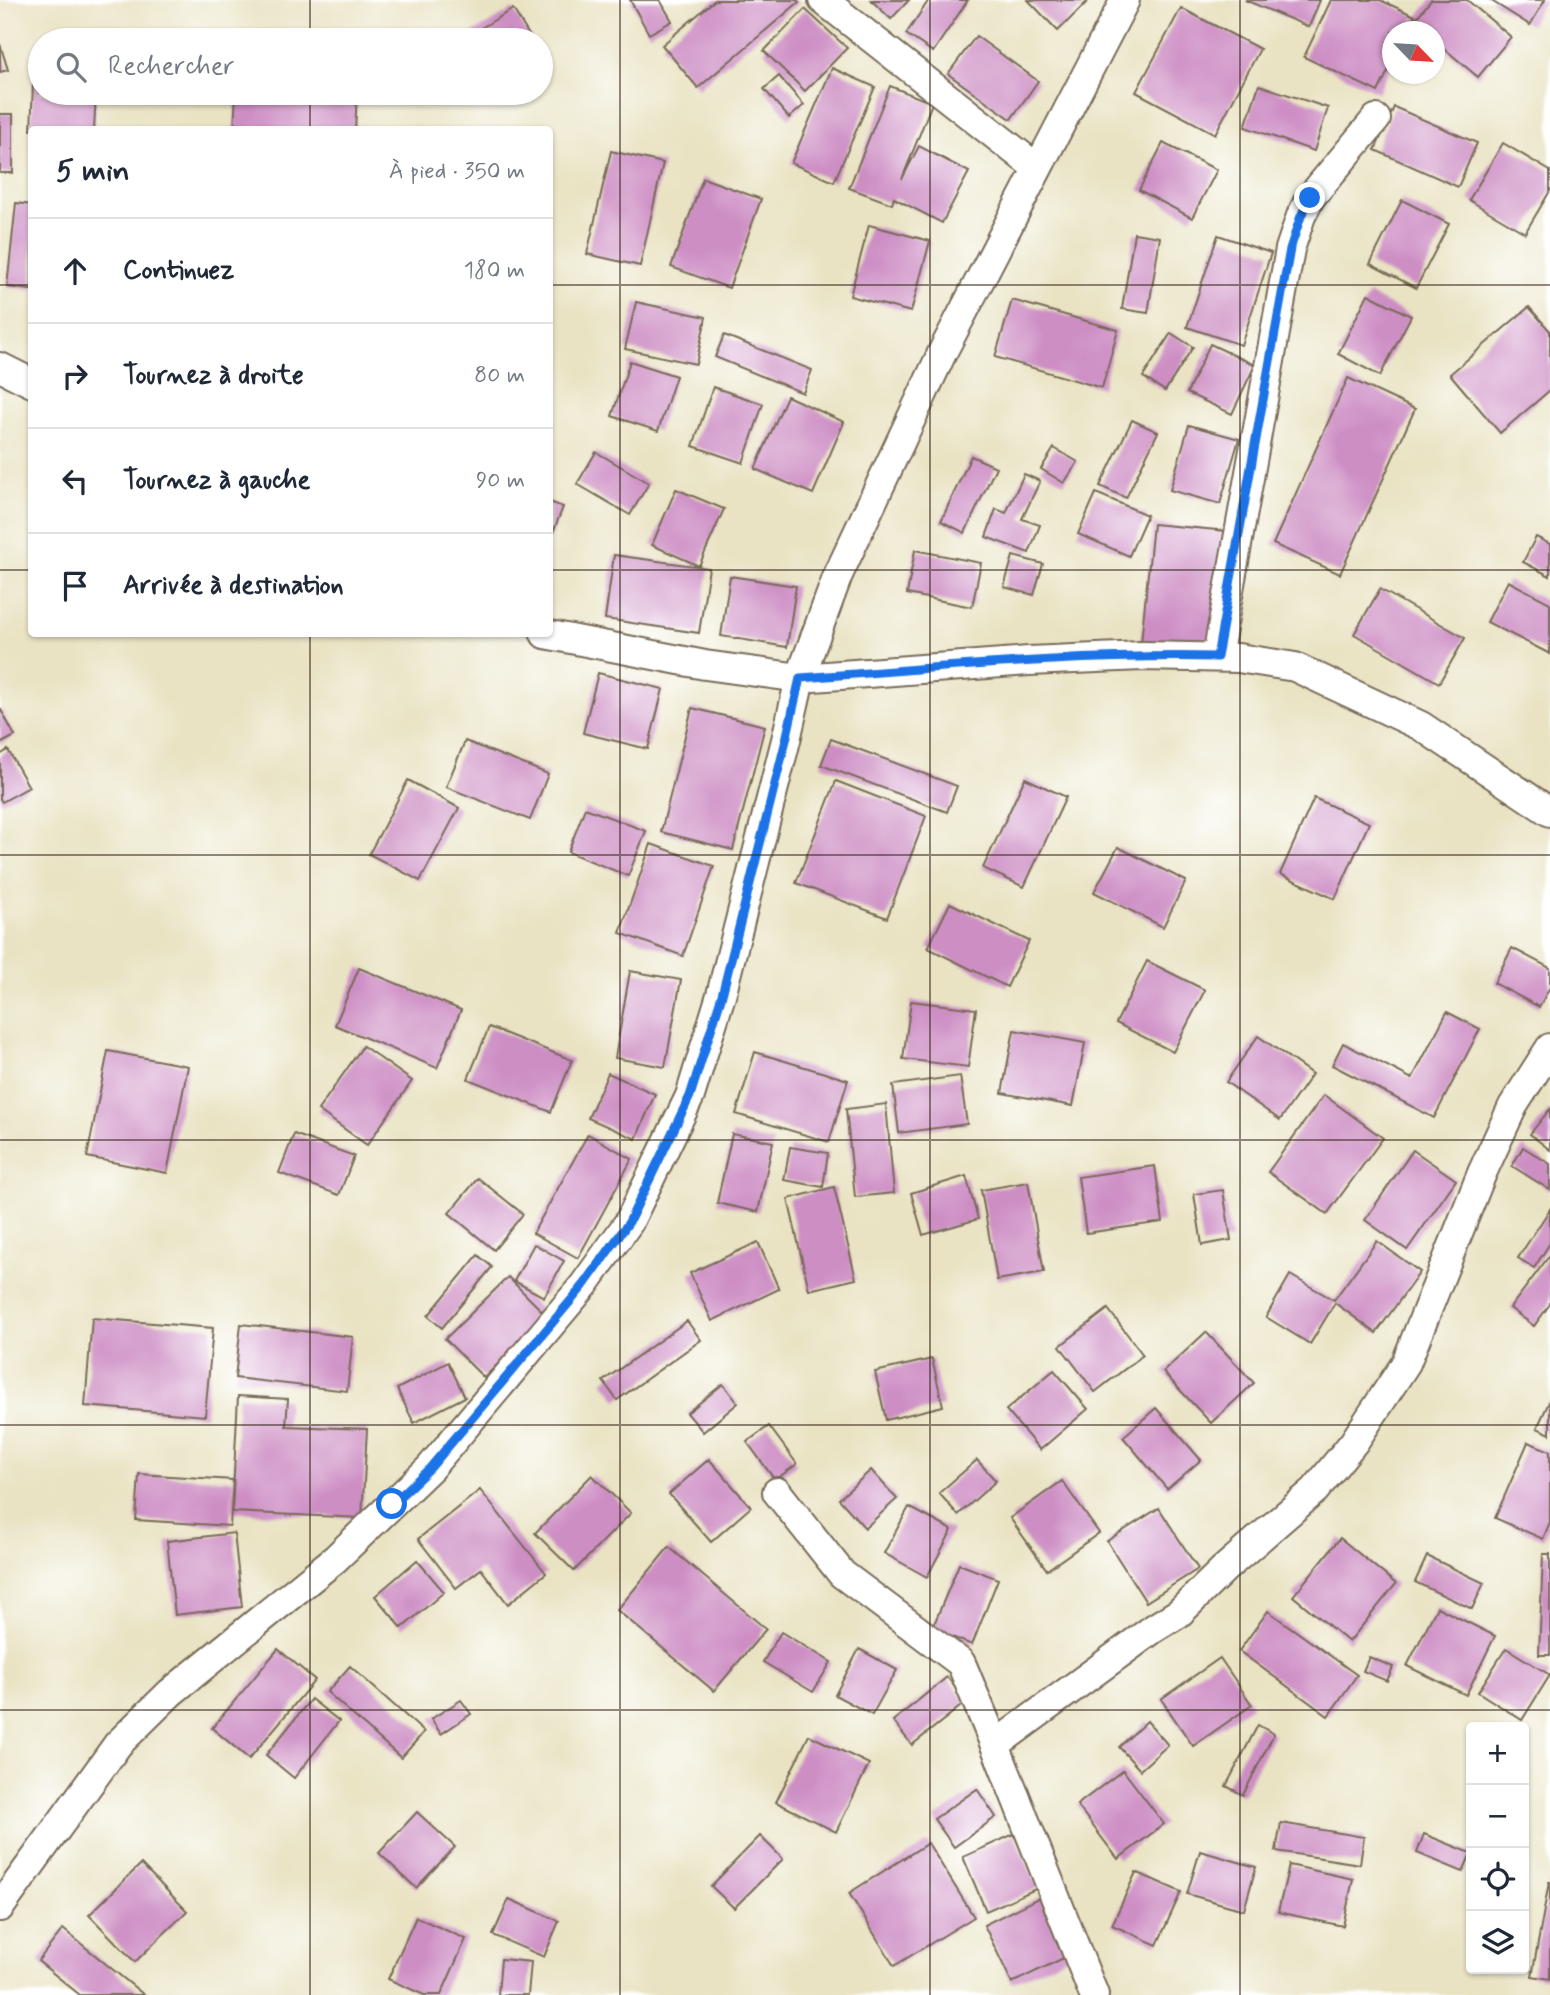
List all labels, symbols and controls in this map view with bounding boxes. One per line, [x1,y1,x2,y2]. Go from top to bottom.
north arrow [1382,21,1445,84]
search box [28,28,553,105]
icon: search [52,48,90,86]
text: Rechercher [108,50,234,84]
text: 5 min [56,152,130,191]
text: À pied · 350 m [389,157,525,187]
route end [1294,182,1325,213]
icon: ahead [56,252,94,290]
text: Continuez [123,254,234,288]
text: 180 m [464,256,525,286]
icon: right [56,357,94,395]
text: Tournez à droite [123,359,304,393]
text: 80 m [474,361,525,391]
icon: left [56,462,94,500]
text: Tournez à gauche [123,464,310,498]
text: 90 m [476,466,525,496]
icon: arrive [56,567,94,605]
text: Arrivée à destination [123,569,344,603]
route start [376,1488,407,1519]
map controls [1466,1722,1529,1974]
button: + [1466,1722,1529,1785]
button: − [1466,1785,1529,1848]
button: locate [1466,1848,1529,1911]
button: layers [1466,1911,1529,1974]

